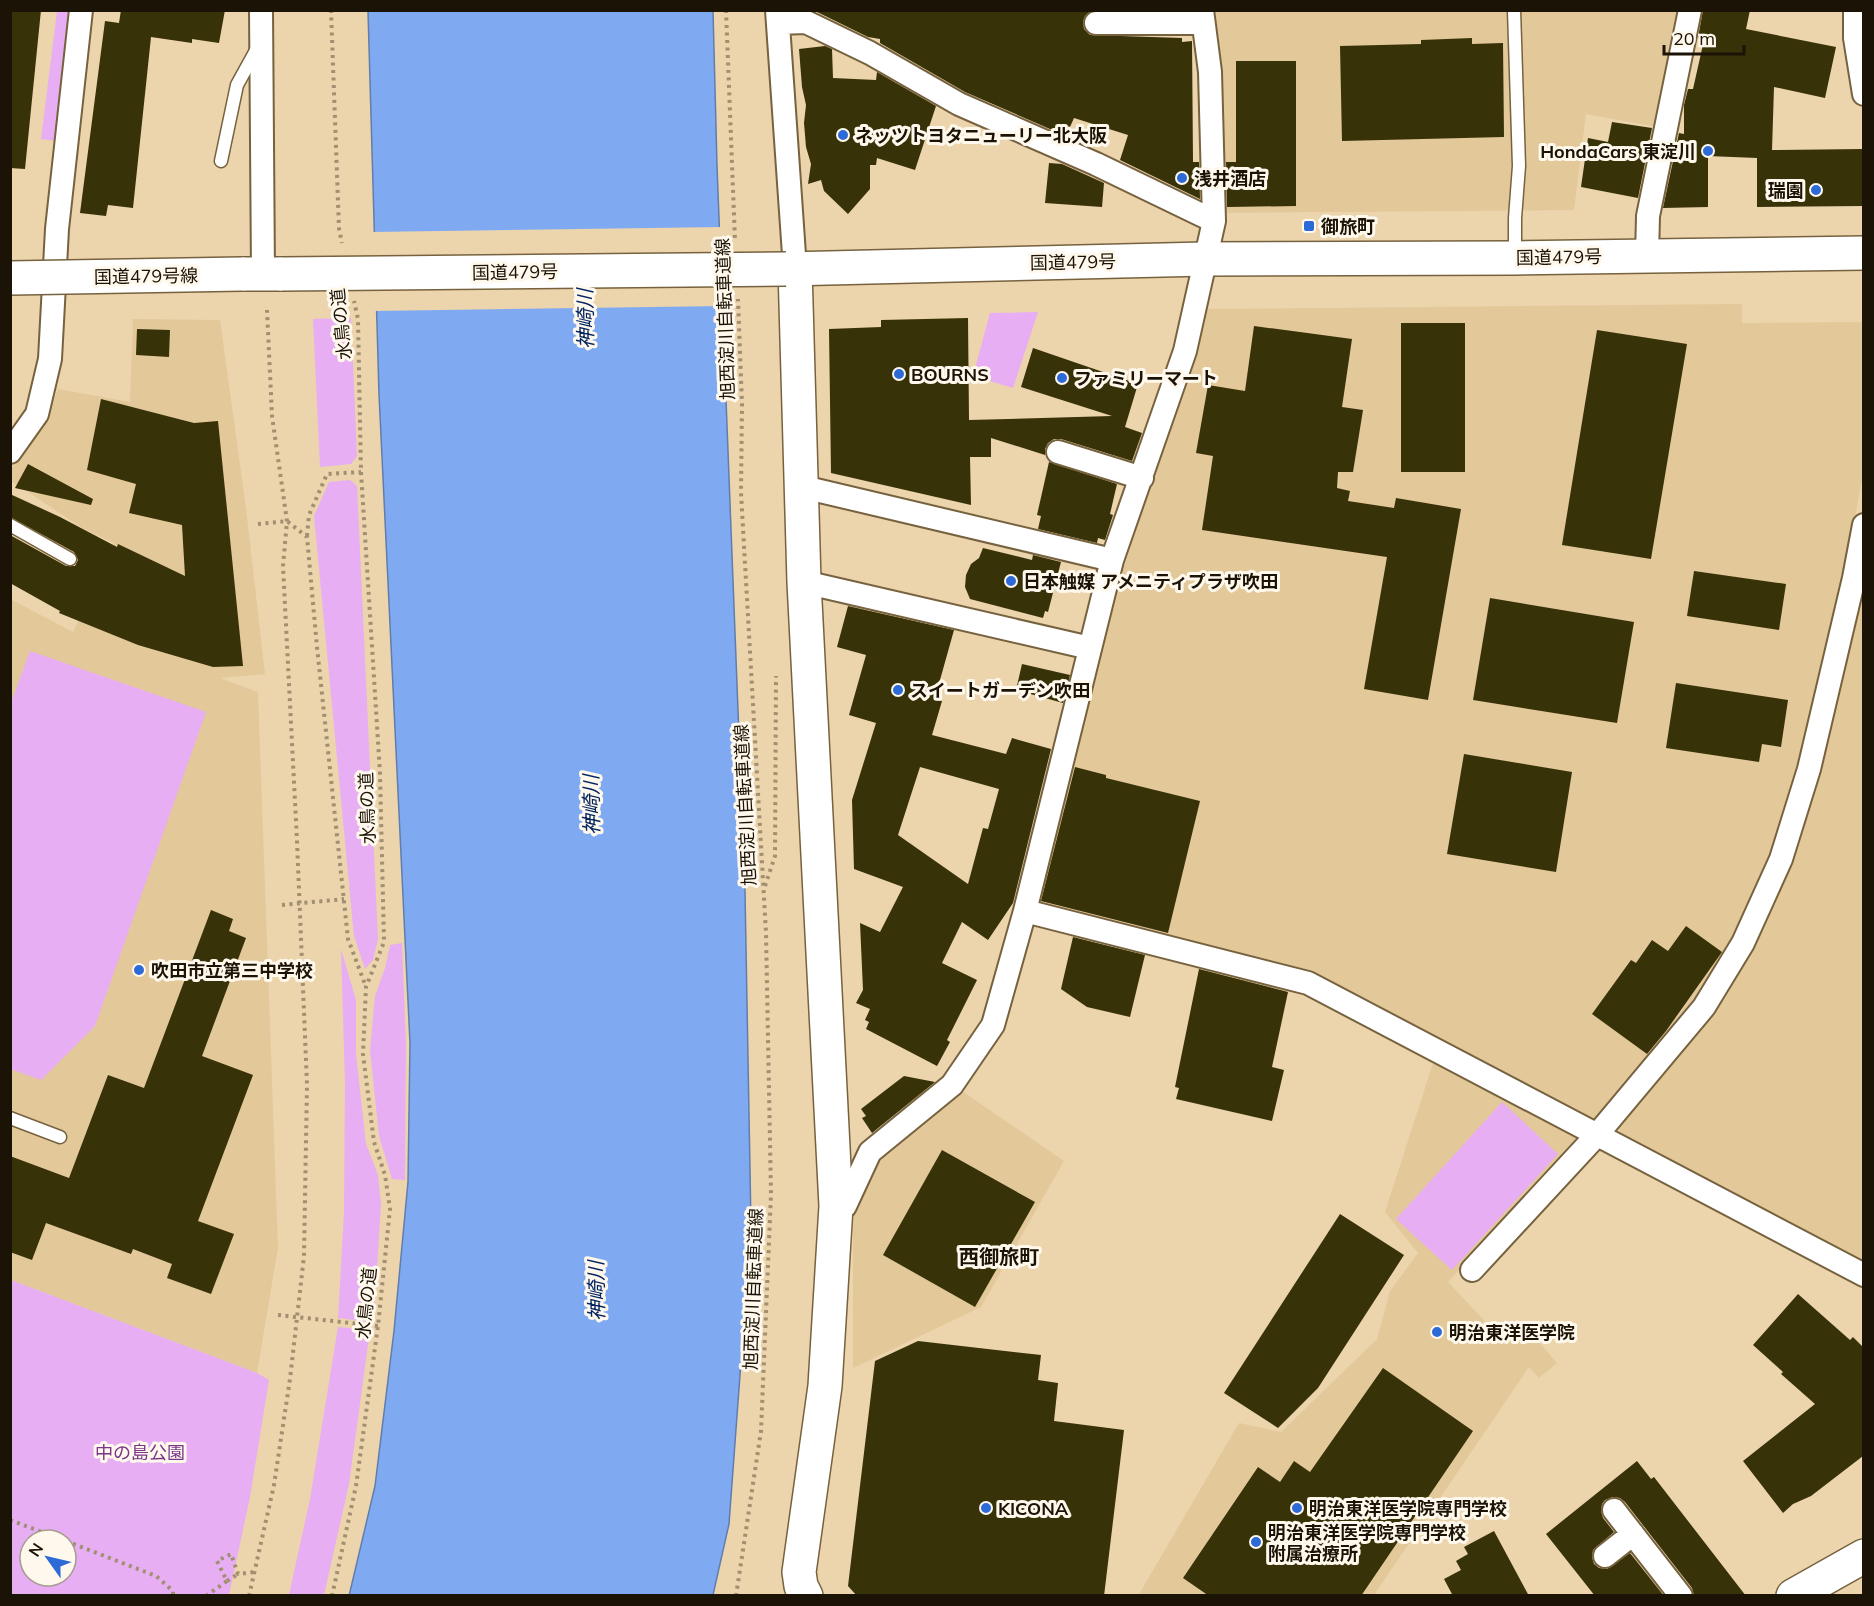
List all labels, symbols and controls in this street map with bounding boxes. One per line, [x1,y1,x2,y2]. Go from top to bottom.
scale bar [1664,18,1744,56]
text: 20 m [1673,27,1715,50]
place label: ネッツトヨタニューリー北大阪 [855,124,1107,147]
marker: ネッツトヨタニューリー北大阪 [836,128,850,142]
place label: HondaCars 東淀川 [1540,140,1696,163]
marker: HondaCars 東淀川 [1701,144,1715,158]
place label: 浅井酒店 [1194,167,1266,190]
marker: 浅井酒店 [1175,171,1189,185]
place label: 瑞園 [1768,179,1804,202]
marker: 瑞園 [1809,183,1823,197]
place label: 御旅町 [1320,215,1375,238]
marker: 御旅町 [1302,219,1316,233]
street label: 旭西淀川自転車道線 [711,238,739,400]
street label: 国道479号 [1516,245,1602,269]
street label: 国道479号 [1030,250,1116,274]
street label: 国道479号 [472,260,558,284]
street label: 国道479号線 [94,264,198,288]
street label: 水鳥の道 [326,287,356,361]
water label: 神崎川 [572,287,598,349]
place label: BOURNS [911,363,989,386]
marker: BOURNS [892,367,906,381]
place label: ファミリーマート [1074,367,1218,390]
marker: ファミリーマート [1055,371,1069,385]
place label: 日本触媒 アメニティプラザ吹田 [1023,570,1278,593]
marker: 日本触媒 アメニティプラザ吹田 [1004,574,1018,588]
place label: スイートガーデン吹田 [910,679,1090,702]
marker: スイートガーデン吹田 [891,683,905,697]
street label: 旭西淀川自転車道線 [729,724,761,886]
street label: 水鳥の道 [354,772,380,844]
water label: 神崎川 [578,773,604,835]
place label: 吹田市立第三中学校 [151,959,313,982]
marker: 吹田市立第三中学校 [132,963,146,977]
street label: 旭西淀川自転車道線 [739,1208,767,1370]
district label: 西御旅町 [959,1244,1039,1269]
water label: 神崎川 [583,1259,609,1321]
street label: 水鳥の道 [351,1266,381,1340]
place label: 明治東洋医学院 [1449,1321,1575,1344]
marker: 明治東洋医学院 [1430,1325,1444,1339]
park label: 中の島公園 [95,1441,185,1464]
place label: KICONA [998,1497,1069,1520]
place label: 明治東洋医学院専門学校 [1309,1497,1507,1520]
marker: KICONA [979,1501,993,1515]
marker: 明治東洋医学院専門学校 [1290,1501,1304,1515]
place label: 明治東洋医学院専門学校 附属治療所 [1268,1521,1466,1565]
north arrow [18,1528,78,1588]
marker: 明治東洋医学院専門学校 附属治療所 [1249,1535,1263,1549]
text: N [24,1539,47,1560]

